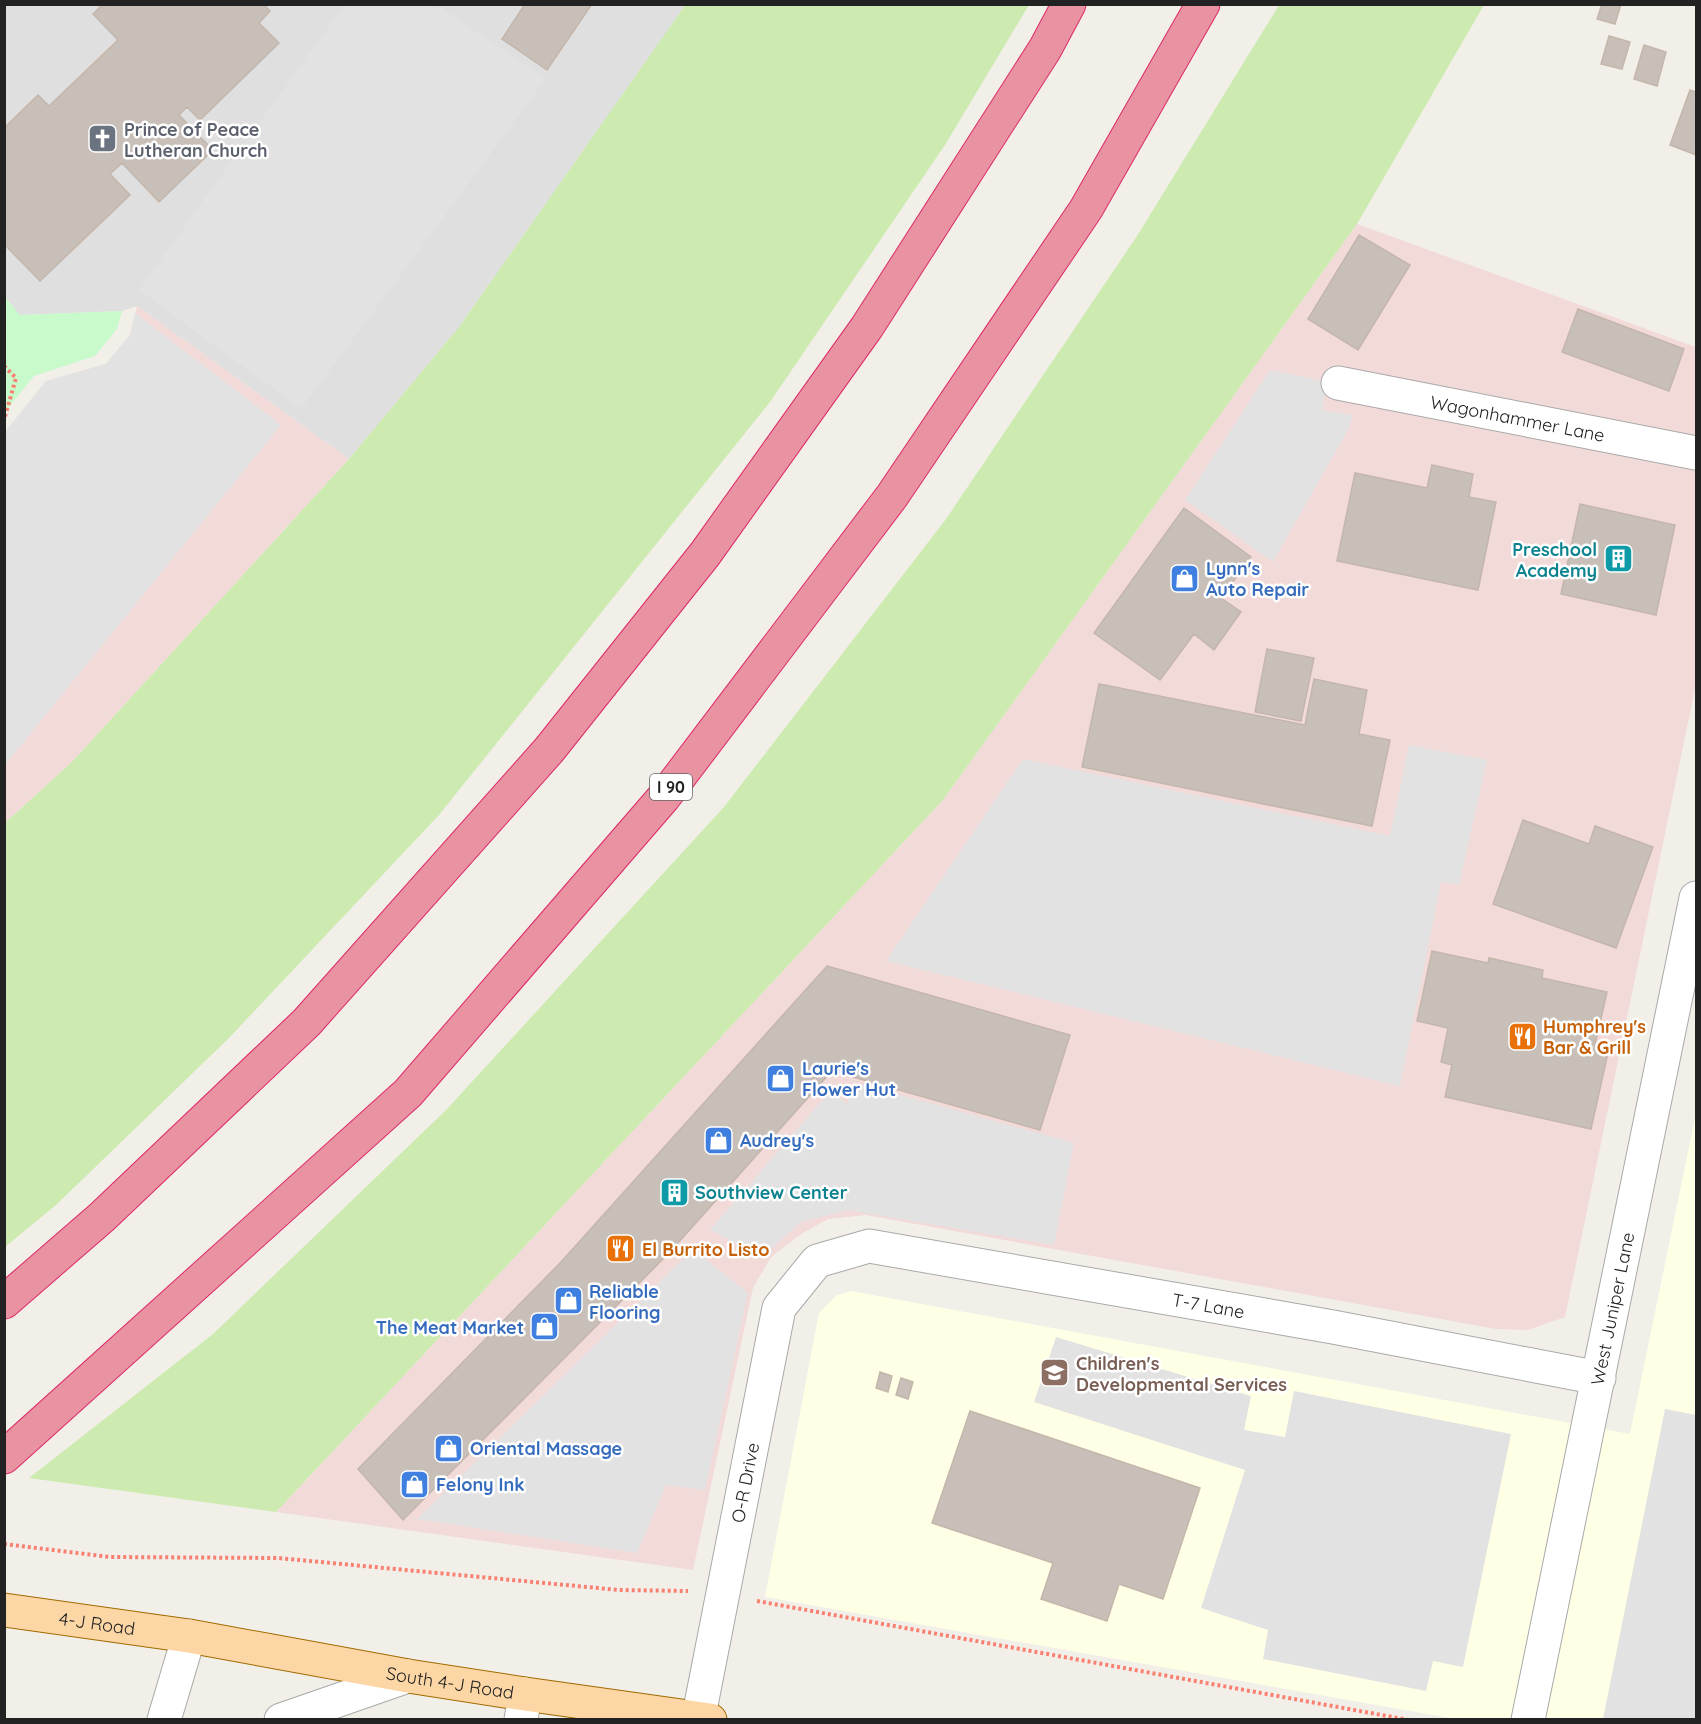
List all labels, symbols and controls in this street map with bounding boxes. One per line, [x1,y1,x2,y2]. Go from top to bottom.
place label: Prince of Peace Lutheran Church [124,118,268,162]
church icon: Prince of Peace Lutheran Church [87,123,119,155]
street label: Wagonhammer Lane [1428,390,1607,446]
place label: Preschool Academy [1512,538,1597,582]
building icon: Preschool Academy [1602,543,1634,575]
place label: Lynn's Auto Repair [1206,557,1309,601]
shop icon: Lynn's Auto Repair [1169,562,1201,594]
road number: I 90 [650,774,692,800]
place label: Humphrey's Bar & Grill [1543,1015,1646,1059]
restaurant icon: Humphrey's Bar & Grill [1506,1020,1538,1052]
place label: Laurie's Flower Hut [802,1057,896,1101]
shop icon: Laurie's Flower Hut [765,1062,797,1094]
shop icon: Audrey's [703,1124,735,1156]
place label: Audrey's [740,1129,815,1152]
building icon: Southview Center [658,1176,690,1208]
place label: Southview Center [695,1181,848,1204]
street label: West Juniper Lane [1585,1230,1639,1387]
restaurant icon: El Burrito Listo [605,1233,637,1265]
place label: El Burrito Listo [642,1238,770,1261]
place label: Reliable Flooring [589,1280,661,1324]
shop icon: Reliable Flooring [552,1285,584,1317]
street label: T-7 Lane [1170,1288,1246,1323]
shop icon: The Meat Market [529,1311,561,1343]
place label: The Meat Market [376,1316,524,1339]
place label: Children's Developmental Services [1076,1352,1287,1396]
school or university icon: Children's Developmental Services [1039,1357,1071,1389]
shop icon: Oriental Massage [433,1432,465,1464]
place label: Oriental Massage [470,1437,622,1460]
street label: O-R Drive [726,1441,764,1525]
shop icon: Felony Ink [399,1468,431,1500]
place label: Felony Ink [436,1473,525,1496]
street label: 4-J Road [58,1606,137,1640]
street label: South 4-J Road [384,1661,516,1704]

